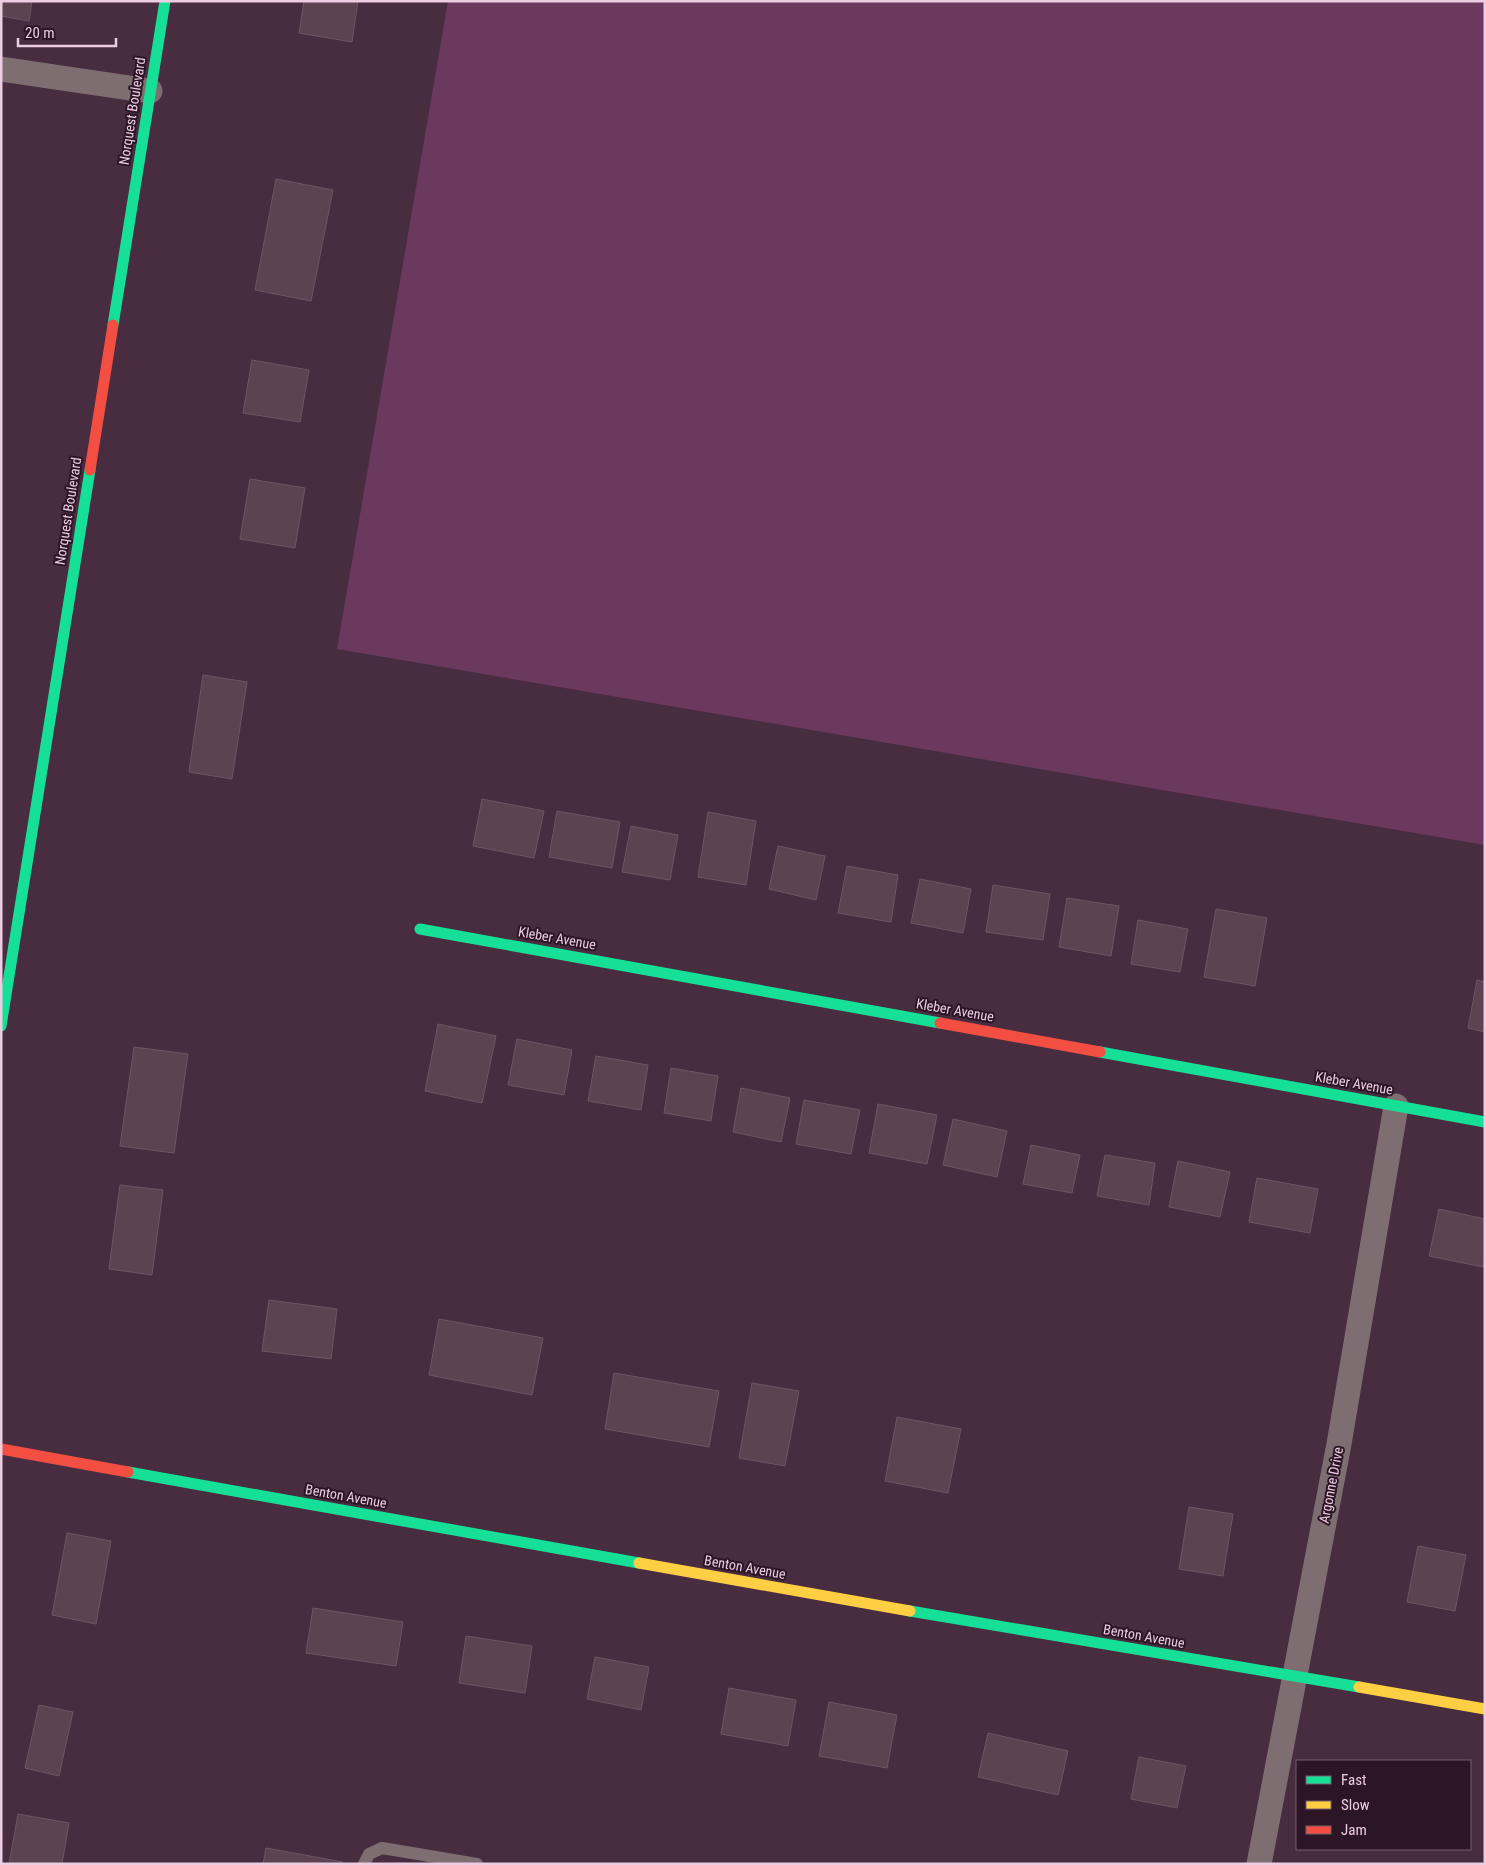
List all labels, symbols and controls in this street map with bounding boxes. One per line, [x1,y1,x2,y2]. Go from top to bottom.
scale bar [18,15,115,47]
text: 20 m [25,24,55,42]
street label: Norquest Boulevard [116,56,148,166]
street label: Norquest Boulevard [52,456,84,566]
street label: Kleber Avenue [517,923,598,953]
street label: Kleber Avenue [915,995,996,1025]
street label: Kleber Avenue [1314,1068,1395,1098]
street label: Argonne Drive [1316,1445,1346,1525]
street label: Benton Avenue [304,1481,388,1511]
street label: Benton Avenue [703,1552,787,1582]
street label: Benton Avenue [1102,1621,1186,1651]
legend [1296,1760,1471,1850]
text: Fast [1341,1771,1366,1789]
text: Slow [1341,1796,1370,1814]
text: Jam [1341,1821,1367,1839]

